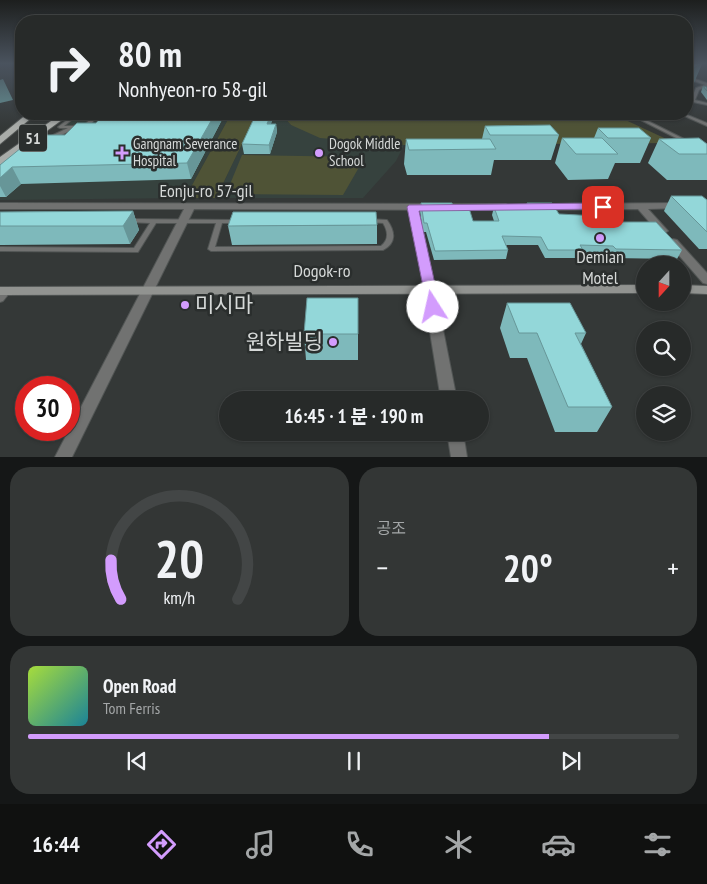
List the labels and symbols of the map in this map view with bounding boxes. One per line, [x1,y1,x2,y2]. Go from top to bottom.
road number: 51 [19,125,47,152]
place label: Gangnam Severance Hospital [133,134,237,170]
place label: Dogok Middle School [329,134,400,170]
marker: Gangnam Severance Hospital [115,146,129,160]
marker: Dogok Middle School [313,147,325,159]
street label: Eonju-ro 57-gil [159,179,253,202]
pin [582,186,624,228]
marker: Demian Motel [594,232,606,244]
place label: Demian Motel [576,245,624,289]
north arrow [636,256,691,311]
street label: Dogok-ro [293,259,351,282]
position arrow [406,280,458,332]
place label: 미시마 [195,291,253,318]
marker: 미시마 [179,299,191,311]
place label: 원하빌딩 [246,328,323,355]
marker: 원하빌딩 [327,336,339,348]
speed limit sign: 30 [15,376,80,441]

